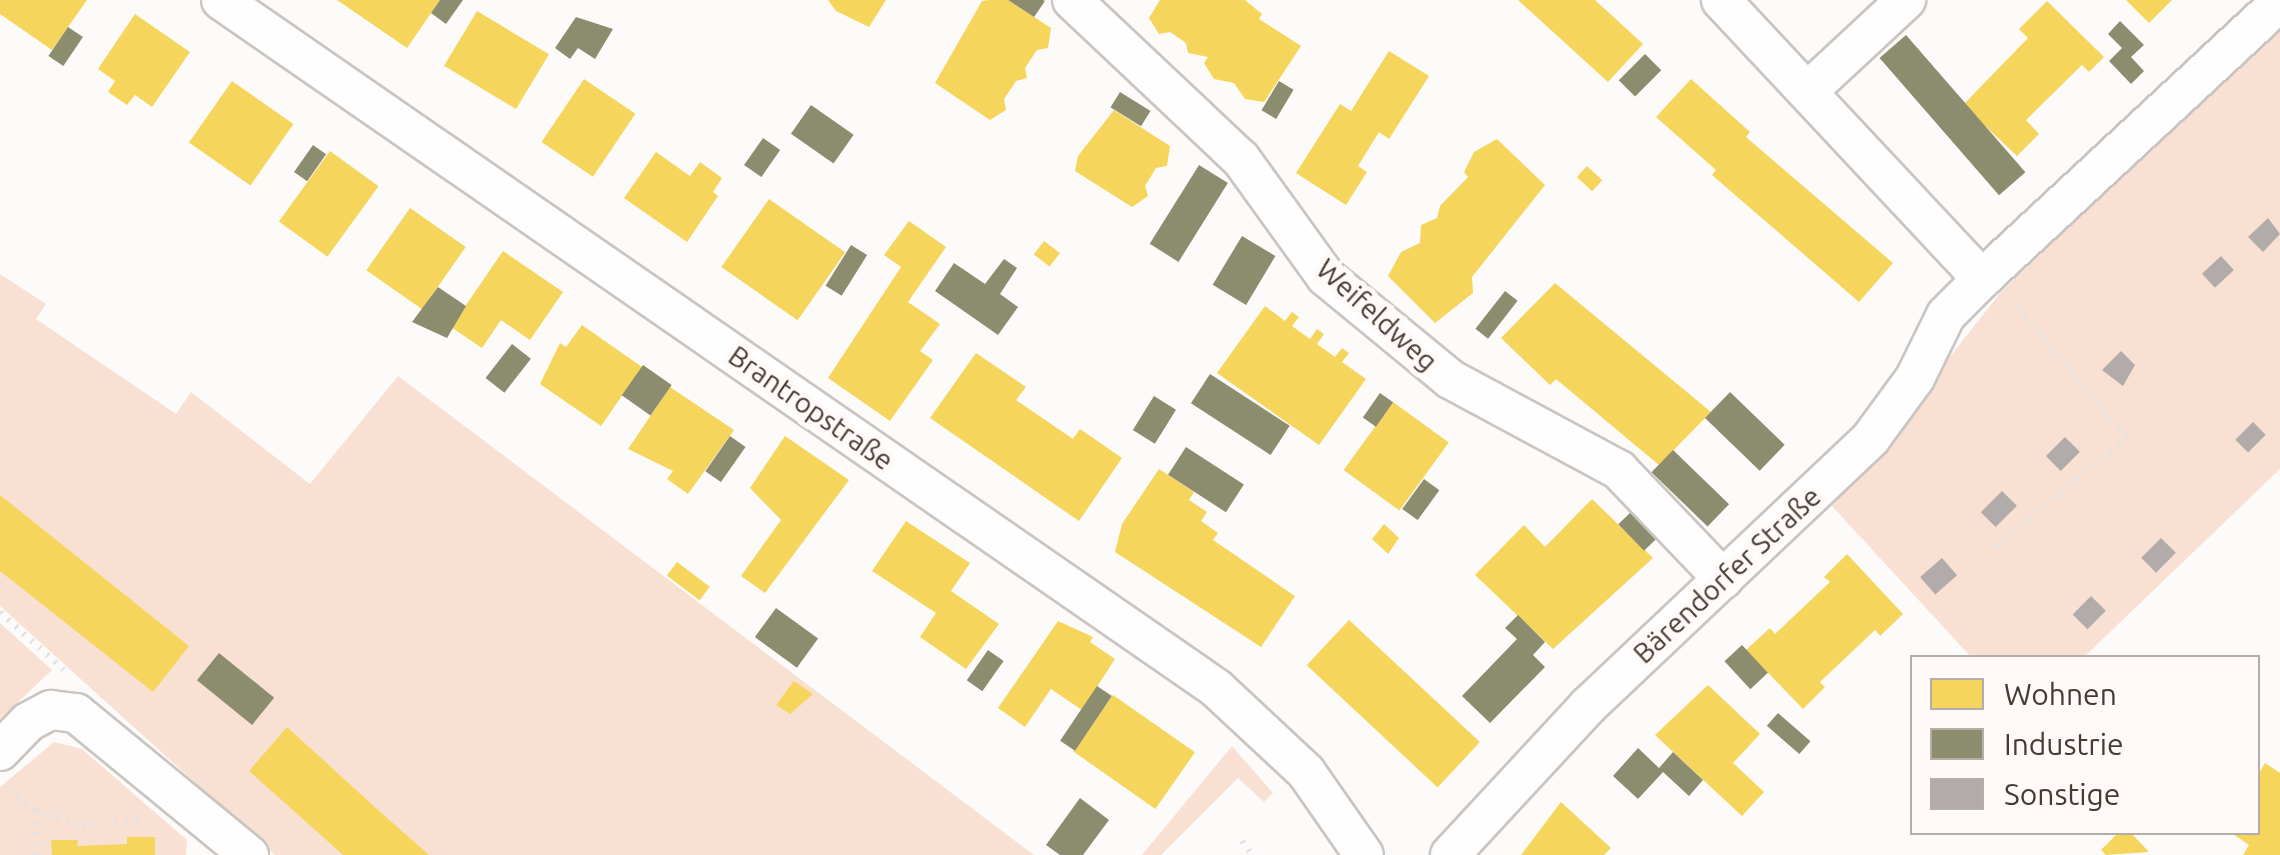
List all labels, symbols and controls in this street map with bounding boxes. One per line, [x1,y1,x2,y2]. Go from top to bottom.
street label: Weifeldweg [1310,252,1444,378]
street label: Brantropstraße [722,339,900,477]
street label: Bärendorfer Straße [1626,480,1828,670]
legend [1910,655,2260,835]
text: Wohnen [2004,677,2117,711]
text: Industrie [2004,727,2124,761]
text: Sonstige [2004,777,2120,811]

